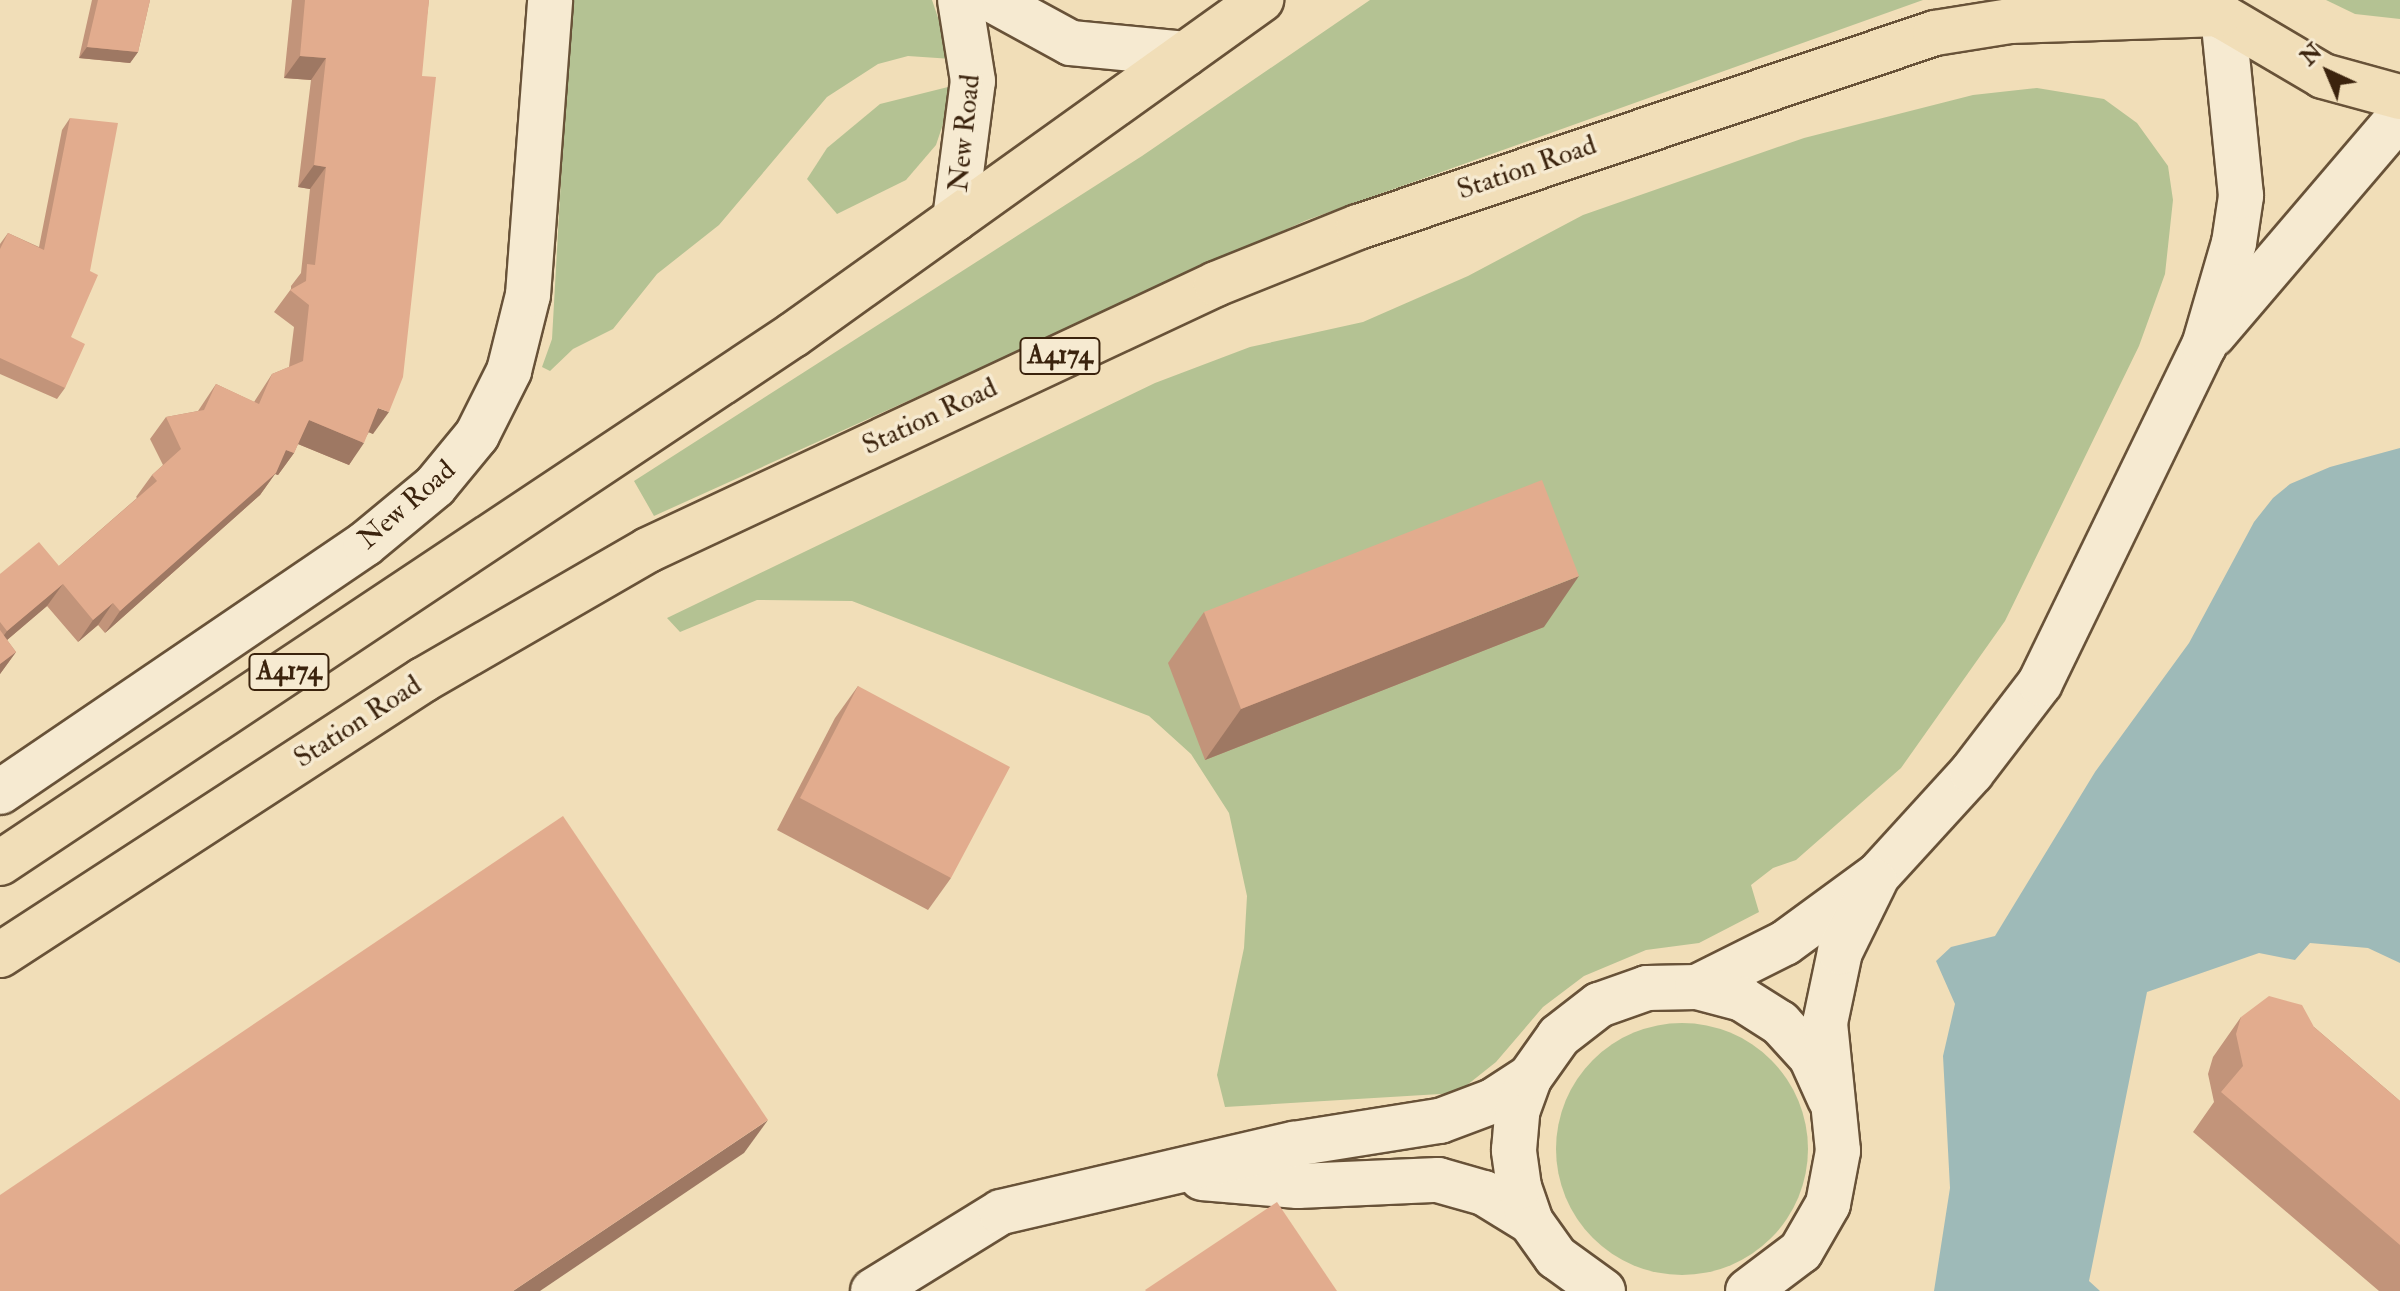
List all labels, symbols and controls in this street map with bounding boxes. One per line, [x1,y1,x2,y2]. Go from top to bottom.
north arrow [2288,32,2368,112]
text: N [2295,38,2328,72]
street label: New Road [942,73,988,193]
street label: Station Road [1453,129,1601,207]
road number: A4174 [1018,334,1102,378]
street label: Station Road [857,371,1003,463]
street label: New Road [352,454,462,556]
road number: A4174 [247,650,331,694]
street label: Station Road [288,668,428,776]

